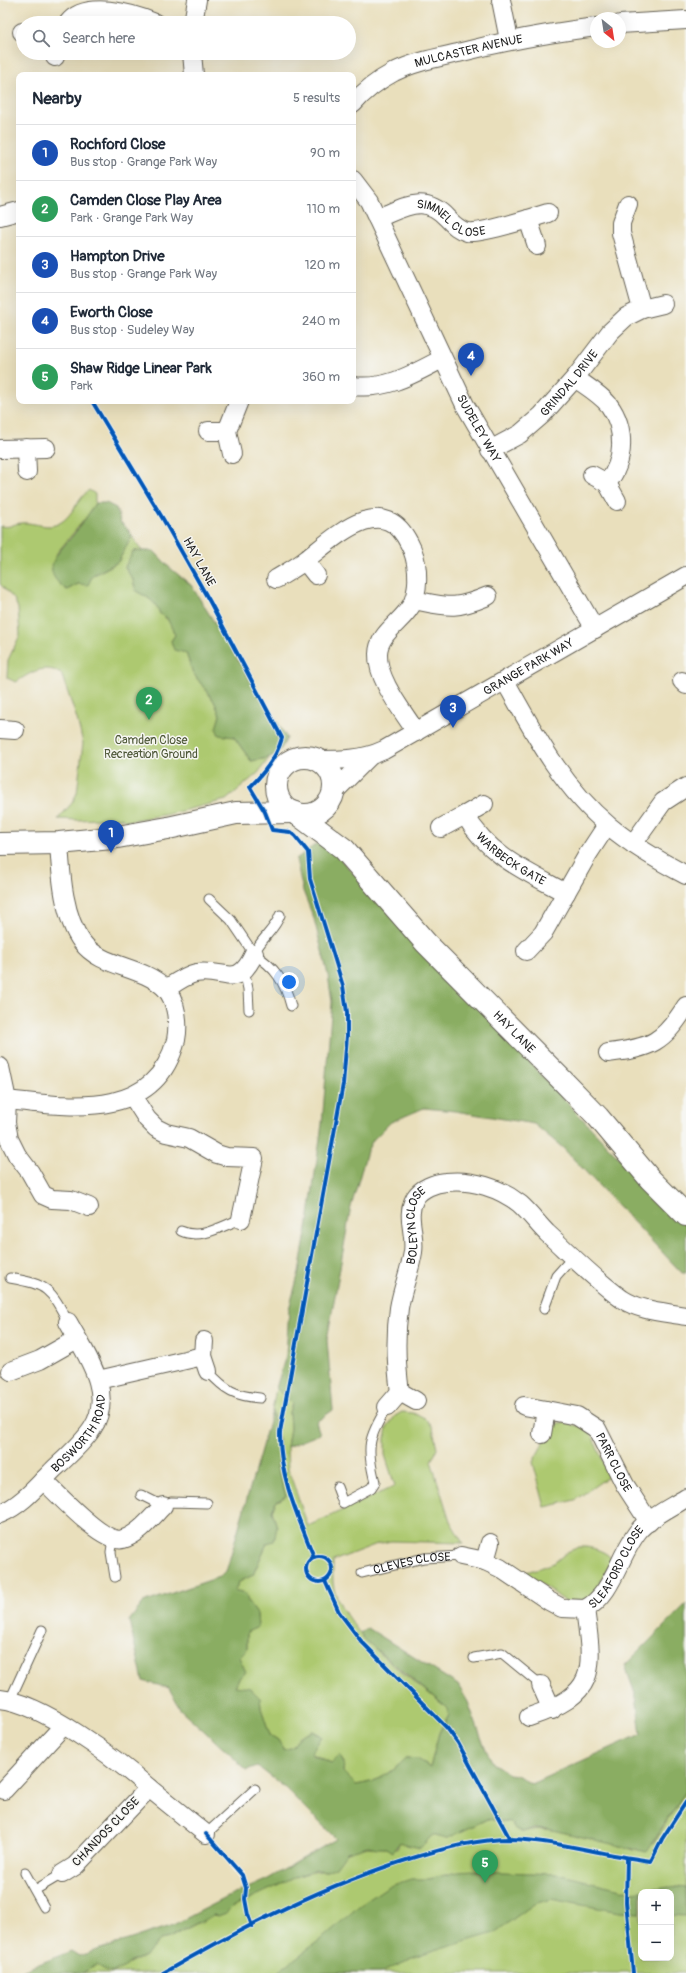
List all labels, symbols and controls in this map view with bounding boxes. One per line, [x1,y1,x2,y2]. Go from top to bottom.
north arrow [590,12,626,48]
search box [16,16,356,60]
icon: search [30,27,52,49]
text: Search here [62,29,135,48]
street label: MULCASTER AVENUE [413,31,524,71]
text: Nearby [32,88,81,109]
text: 5 results [293,90,340,106]
text: Rochford Close [70,135,165,154]
text: 1 [42,145,48,161]
text: 90 m [310,145,340,161]
text: Bus stop · Grange Park Way [70,154,217,170]
text: Camden Close Play Area [70,191,222,210]
street label: SIMNEL CLOSE [417,197,487,240]
text: 2 [41,201,49,217]
text: 110 m [307,201,340,217]
text: Park · Grange Park Way [70,210,193,226]
text: Hampton Drive [70,247,165,266]
text: 3 [41,257,49,273]
text: 120 m [304,257,340,273]
text: Bus stop · Grange Park Way [70,266,217,282]
text: Eworth Close [70,303,153,322]
text: 4 [41,313,49,329]
text: 240 m [302,313,340,329]
text: Bus stop · Sudeley Way [70,322,194,338]
pin: 4 [458,343,484,376]
street label: GRINDAL DRIVE [537,347,601,419]
text: Shaw Ridge Linear Park [70,359,212,378]
text: 5 [41,369,49,385]
text: 360 m [302,369,340,385]
text: Park [70,378,93,394]
street label: SUDELEY WAY [454,392,504,465]
street label: HAY LANE [179,535,219,589]
street label: GRANGE PARK WAY [481,635,576,699]
pin: 2 [136,687,162,720]
pin: 3 [440,695,466,728]
park label: Camden Close Recreation Ground [104,733,198,762]
pin: 1 [98,820,124,853]
street label: WARBECK GATE [473,829,548,888]
your location [279,972,299,992]
street label: HAY LANE [490,1007,539,1056]
street label: BOLEYN CLOSE [403,1183,429,1266]
street label: BOSWORTH ROAD [48,1394,108,1475]
street label: PARR CLOSE [592,1430,635,1495]
street label: SLEAFORD CLOSE [585,1523,647,1612]
street label: CLEVES CLOSE [372,1549,451,1578]
street label: CHANDOS CLOSE [69,1794,143,1870]
pin: 5 [472,1850,498,1883]
map controls [638,1889,674,1961]
button: + [638,1889,674,1925]
button: − [638,1925,674,1961]

